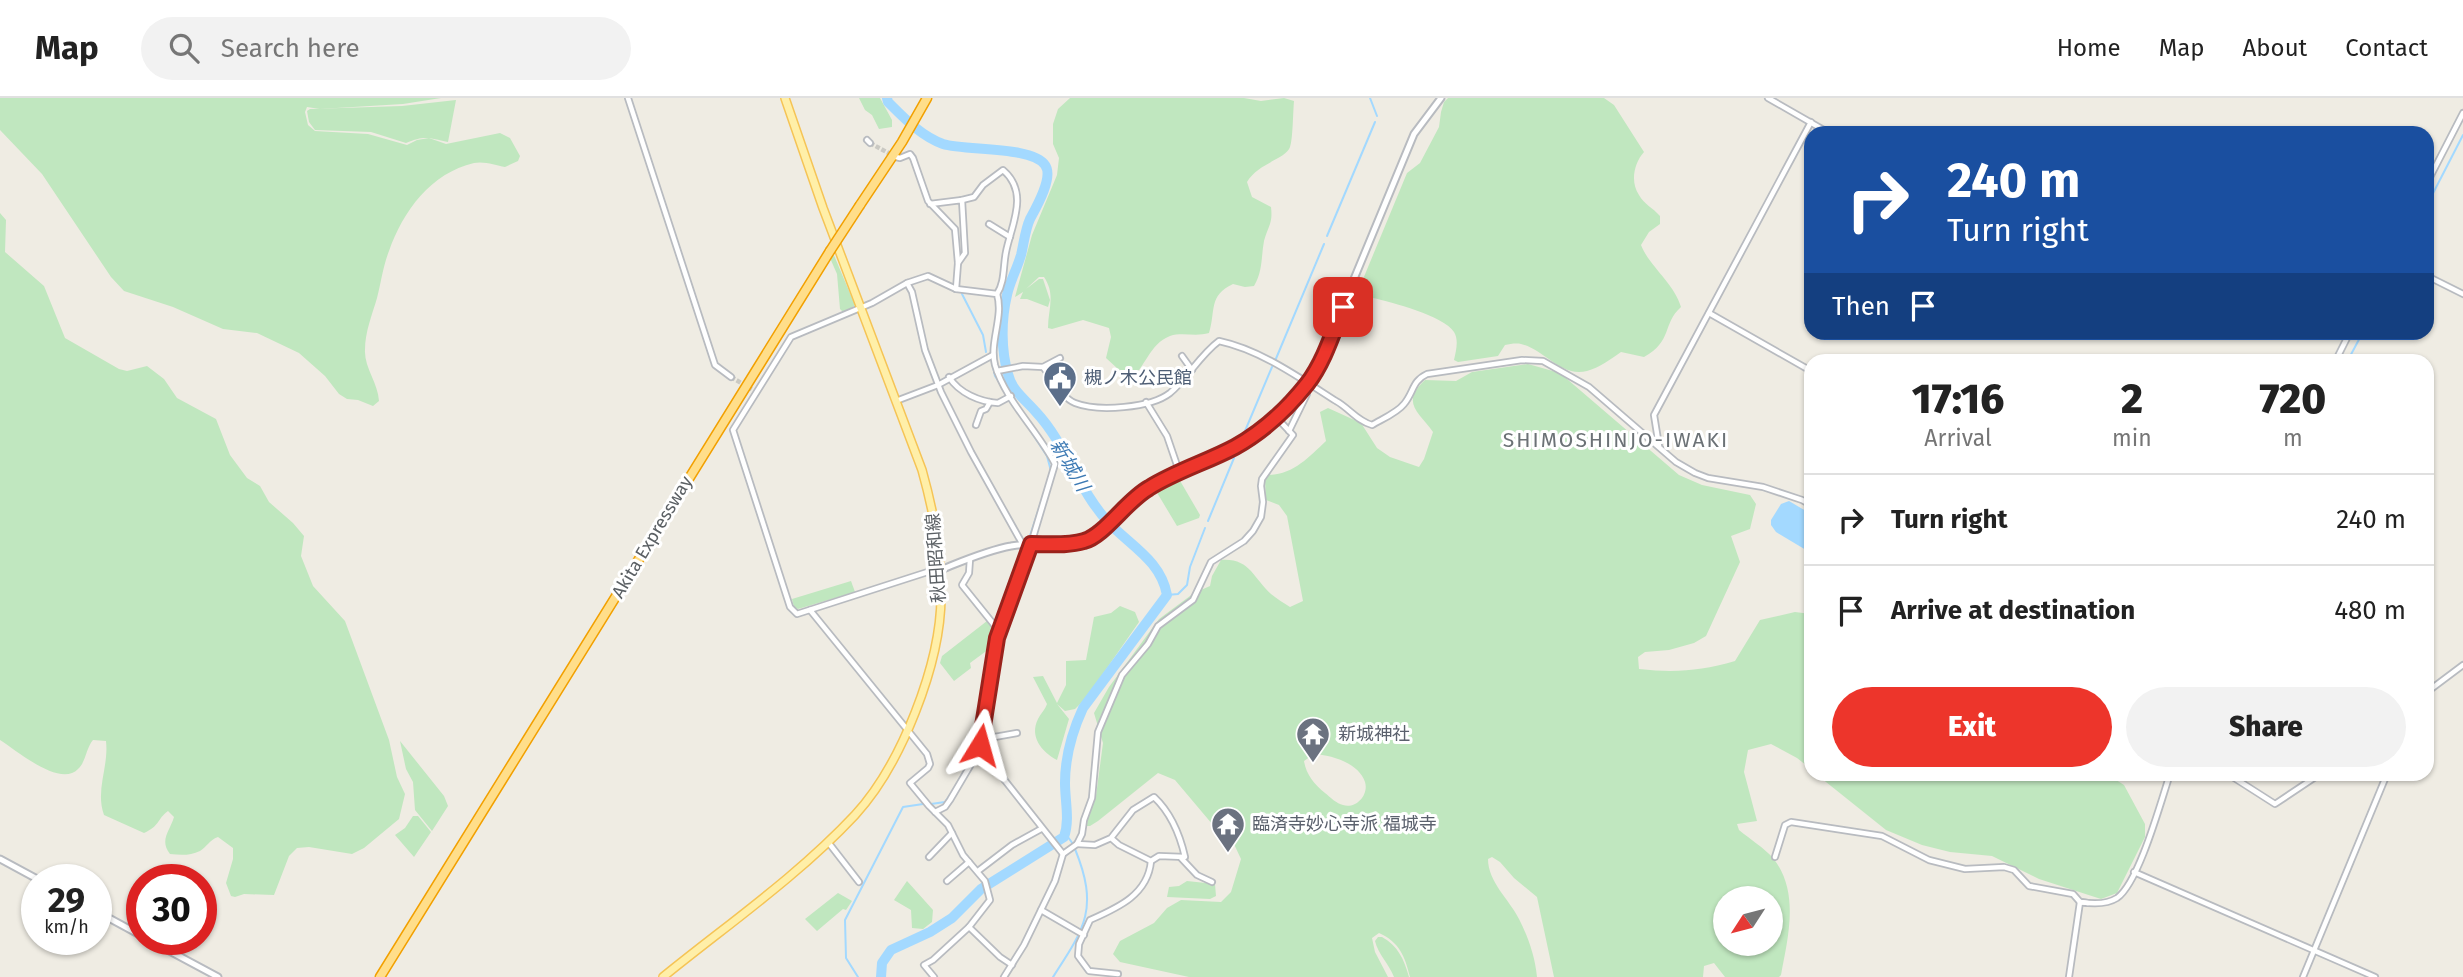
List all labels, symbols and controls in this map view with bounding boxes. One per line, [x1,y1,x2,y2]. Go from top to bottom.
search box [141,17,631,80]
text: Map [35,28,99,68]
icon: search [165,29,203,67]
text: Search here [221,33,360,64]
text: Home [2057,34,2121,62]
text: Map [2159,34,2205,62]
text: About [2243,34,2307,62]
text: Contact [2345,34,2428,62]
text: 240 m [1947,151,2080,210]
icon: right [1832,154,1923,245]
text: Turn right [1947,211,2089,249]
pin [1313,277,1373,337]
icon: arrive [1904,287,1942,325]
icon: arrive [1324,288,1362,326]
text: Then [1832,291,1890,322]
public building icon: 槻ノ木公民館 [1041,359,1079,408]
place label: 槻ノ木公民館 [1084,367,1192,389]
text: 17:16 [1912,374,2004,424]
text: 2 [2121,374,2143,424]
text: 720 [2260,374,2326,424]
text: Arrival [1924,424,1992,452]
text: min [2112,424,2152,452]
text: m [2283,424,2303,452]
district label: SHIMOSHINJO-IWAKI [1503,427,1729,453]
water label: 新城川 [1045,435,1096,497]
street label: Akita Expressway [607,472,697,602]
icon: right [1832,501,1870,539]
text: Turn right [1891,504,2008,535]
text: 240 m [2336,504,2406,535]
street label: 秋田昭和線 [922,512,950,604]
icon: arrive [1832,592,1870,630]
text: Arrive at destination [1891,595,2135,626]
text: 480 m [2334,595,2406,626]
button: Exit [1832,687,2112,767]
button: Share [2126,687,2406,767]
position arrow [943,708,1017,782]
temple icon: 新城神社 [1294,715,1332,764]
place label: 新城神社 [1338,723,1410,745]
temple icon: 臨済寺妙心寺派 福城寺 [1209,805,1247,854]
place label: 臨済寺妙心寺派 福城寺 [1252,813,1437,835]
speed limit sign: 30 [126,864,217,955]
text: 29 [48,879,85,921]
north arrow [1713,886,1783,956]
map controls [1713,886,1783,956]
text: km/h [44,916,89,938]

